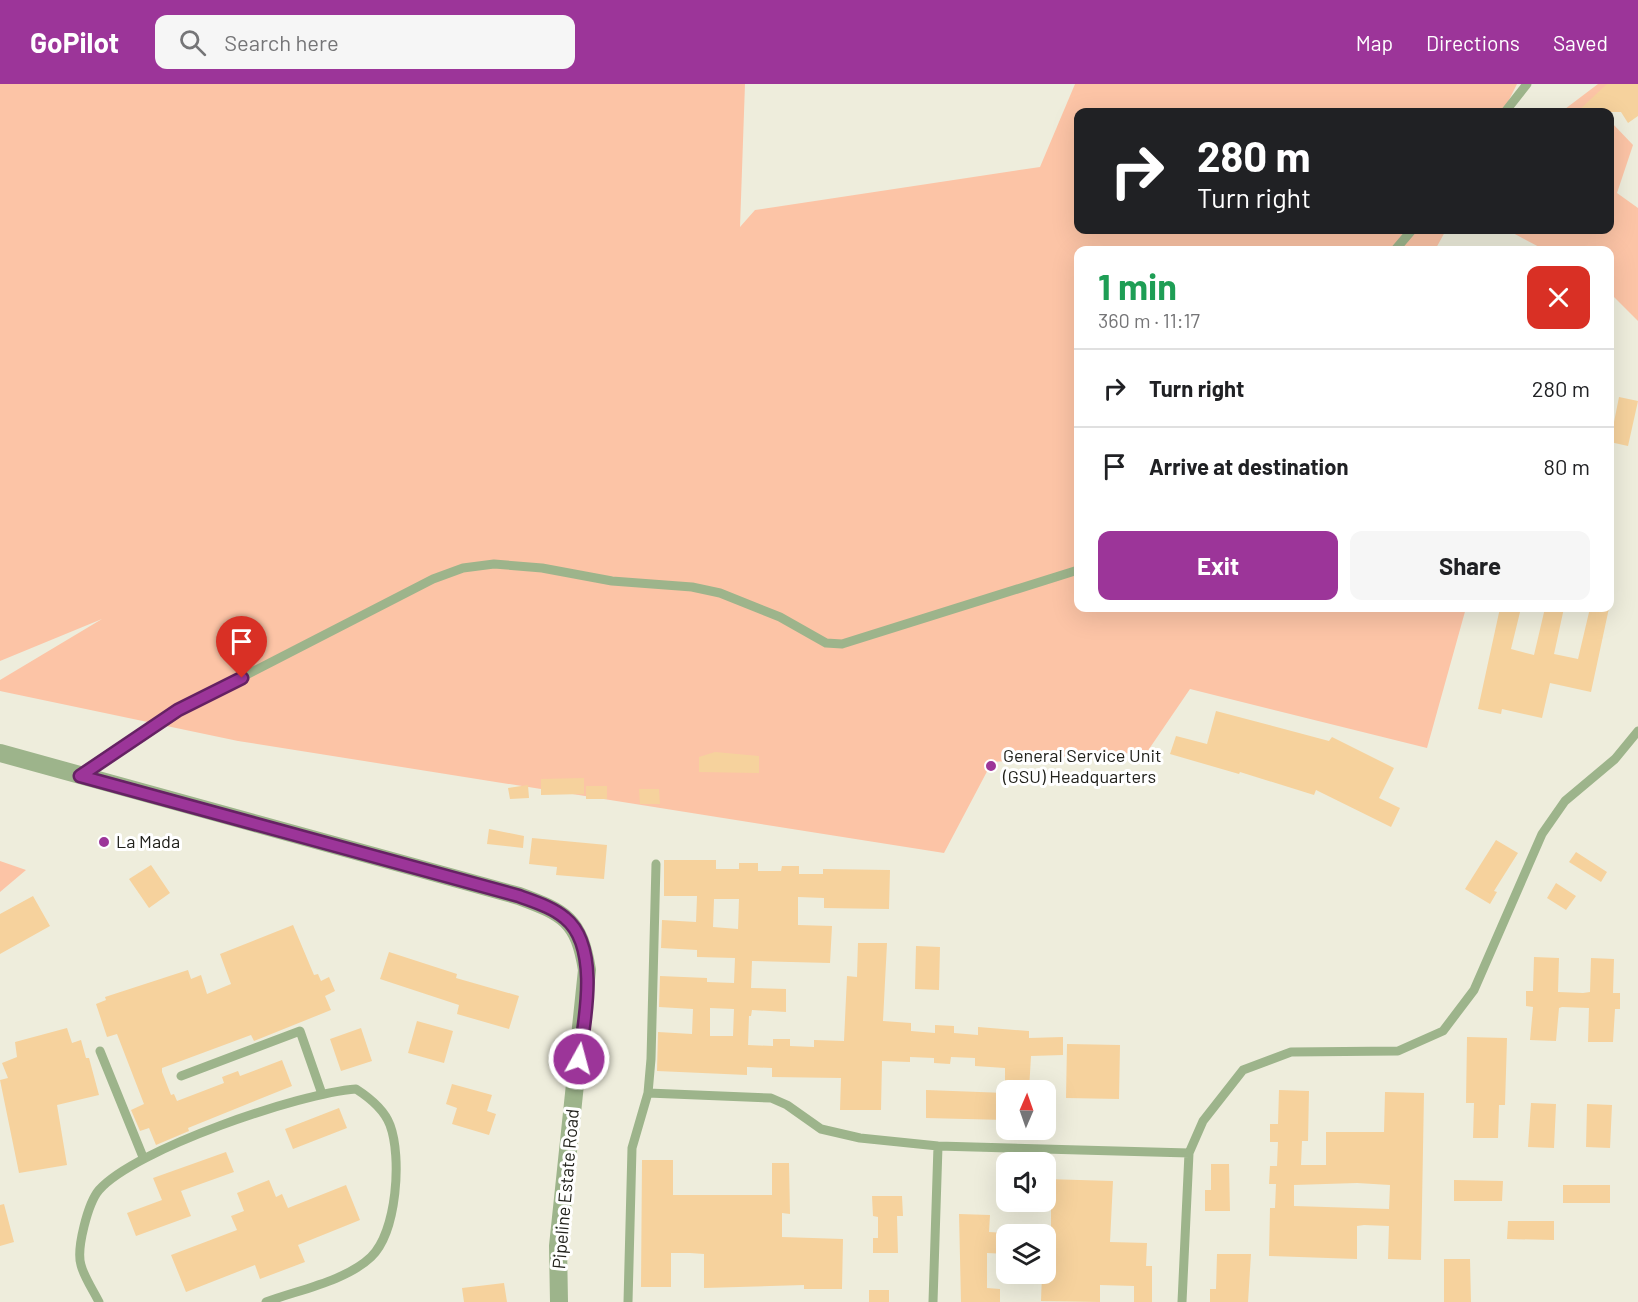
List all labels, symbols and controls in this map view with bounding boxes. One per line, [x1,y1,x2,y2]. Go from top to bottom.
search box [155,15,575,69]
text: GoPilot [30,25,119,59]
icon: search [176,26,209,59]
text: Search here [224,29,339,55]
text: Map [1356,30,1393,55]
text: Directions [1426,30,1520,55]
text: Saved [1553,30,1608,55]
text: 280 m [1197,130,1311,180]
icon: right [1098,132,1176,210]
text: Turn right [1197,181,1311,213]
text: 1 min [1098,264,1177,307]
button: close [1527,266,1590,329]
text: 360 m · 11:17 [1098,308,1200,332]
icon: right [1098,372,1131,405]
text: Turn right [1149,375,1244,401]
text: 280 m [1532,375,1590,401]
icon: arrive [1098,450,1131,483]
text: Arrive at destination [1149,453,1348,479]
text: 80 m [1544,453,1590,479]
button: Exit [1098,531,1338,600]
button: Share [1350,531,1590,600]
pin [216,616,267,678]
icon: arrive [225,625,258,658]
place label: General Service Unit (GSU) Headquarters [1002,744,1162,787]
marker: General Service Unit (GSU) Headquarters [984,759,998,773]
place label: La Mada [116,830,180,852]
marker: La Mada [97,835,111,849]
position arrow [547,1027,611,1091]
north arrow [996,1080,1056,1140]
map controls [996,1080,1056,1284]
street label: Pipeline Estate Road [547,1108,583,1270]
button: sound [996,1152,1056,1212]
button: layers [996,1224,1056,1284]

